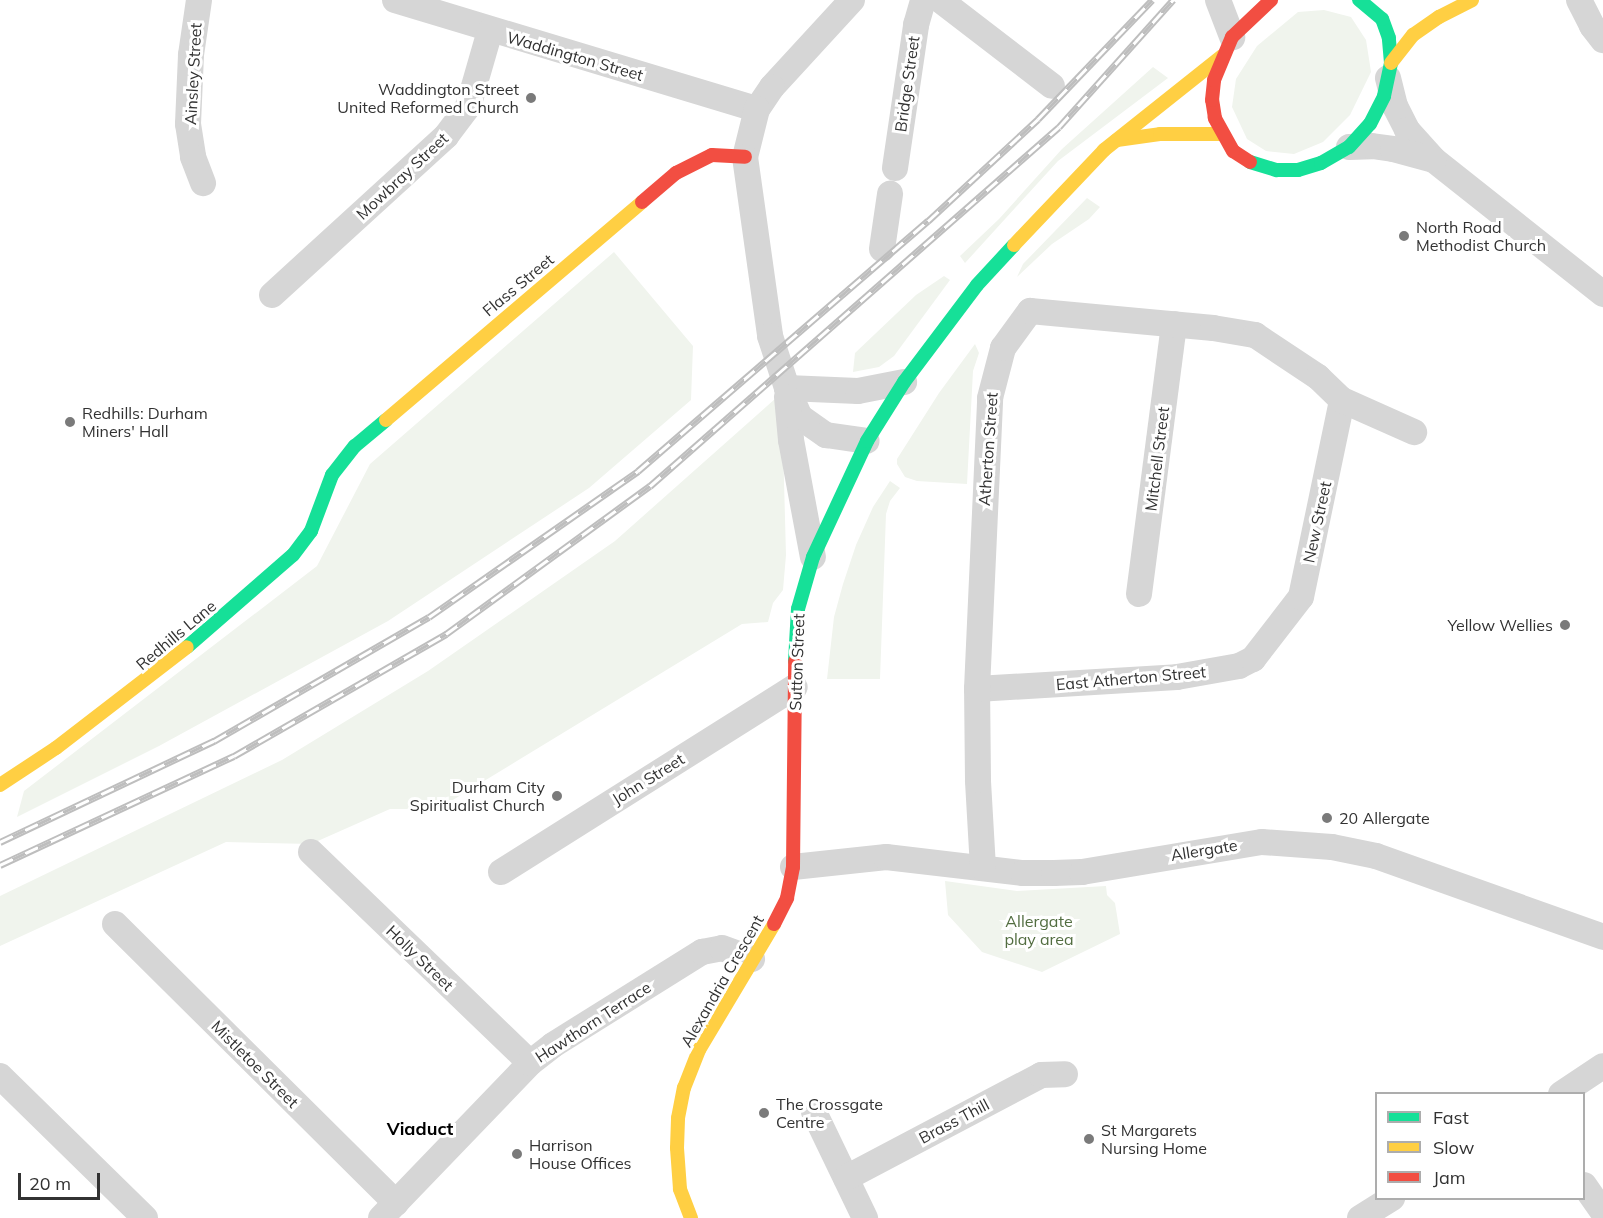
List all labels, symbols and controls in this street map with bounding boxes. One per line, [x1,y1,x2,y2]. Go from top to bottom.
street label: Ainsley Street [181,22,205,126]
street label: Waddington Street [505,27,645,85]
street label: Bridge Street [891,35,923,133]
place label: Waddington Street United Reformed Church [337,79,519,117]
marker: Waddington Street United Reformed Church [524,91,538,105]
street label: Mowbray Street [352,129,452,223]
place label: North Road Methodist Church [1416,217,1546,255]
marker: North Road Methodist Church [1397,229,1411,243]
street label: Flass Street [479,250,557,320]
street label: Atherton Street [974,392,1002,506]
place label: Redhills: Durham Miners' Hall [82,403,208,441]
street label: Mitchell Street [1141,406,1173,512]
marker: Redhills: Durham Miners' Hall [63,415,77,429]
street label: New Street [1299,479,1335,565]
street label: Redhills Lane [132,596,220,674]
street label: Sutton Street [786,613,808,711]
place label: Yellow Wellies [1448,615,1553,635]
marker: Yellow Wellies [1558,618,1572,632]
street label: East Atherton Street [1055,662,1207,694]
street label: John Street [608,749,688,809]
place label: Durham City Spiritualist Church [410,777,545,815]
marker: Durham City Spiritualist Church [550,789,564,803]
place label: 20 Allergate [1339,808,1430,828]
marker: 20 Allergate [1320,811,1334,825]
street label: Allergate [1169,835,1239,865]
park label: Allergate play area [1004,911,1074,949]
street label: Alexandria Crescent [676,912,768,1050]
street label: Holly Street [382,921,458,995]
street label: Hawthorn Terrace [532,977,654,1067]
street label: Mistletoe Street [207,1016,303,1112]
legend [1375,1092,1585,1200]
place label: The Crossgate Centre [776,1094,883,1132]
street label: Brass Thill [916,1095,992,1147]
marker: The Crossgate Centre [757,1106,771,1120]
text: Fast [1433,1106,1469,1129]
district label: Viaduct [387,1118,453,1140]
place label: St Margarets Nursing Home [1101,1120,1207,1158]
marker: St Margarets Nursing Home [1082,1132,1096,1146]
place label: Harrison House Offices [529,1135,632,1173]
text: Slow [1433,1136,1474,1159]
marker: Harrison House Offices [510,1147,524,1161]
scale bar [21,1161,104,1199]
text: Jam [1433,1166,1466,1189]
text: 20 m [29,1172,71,1195]

